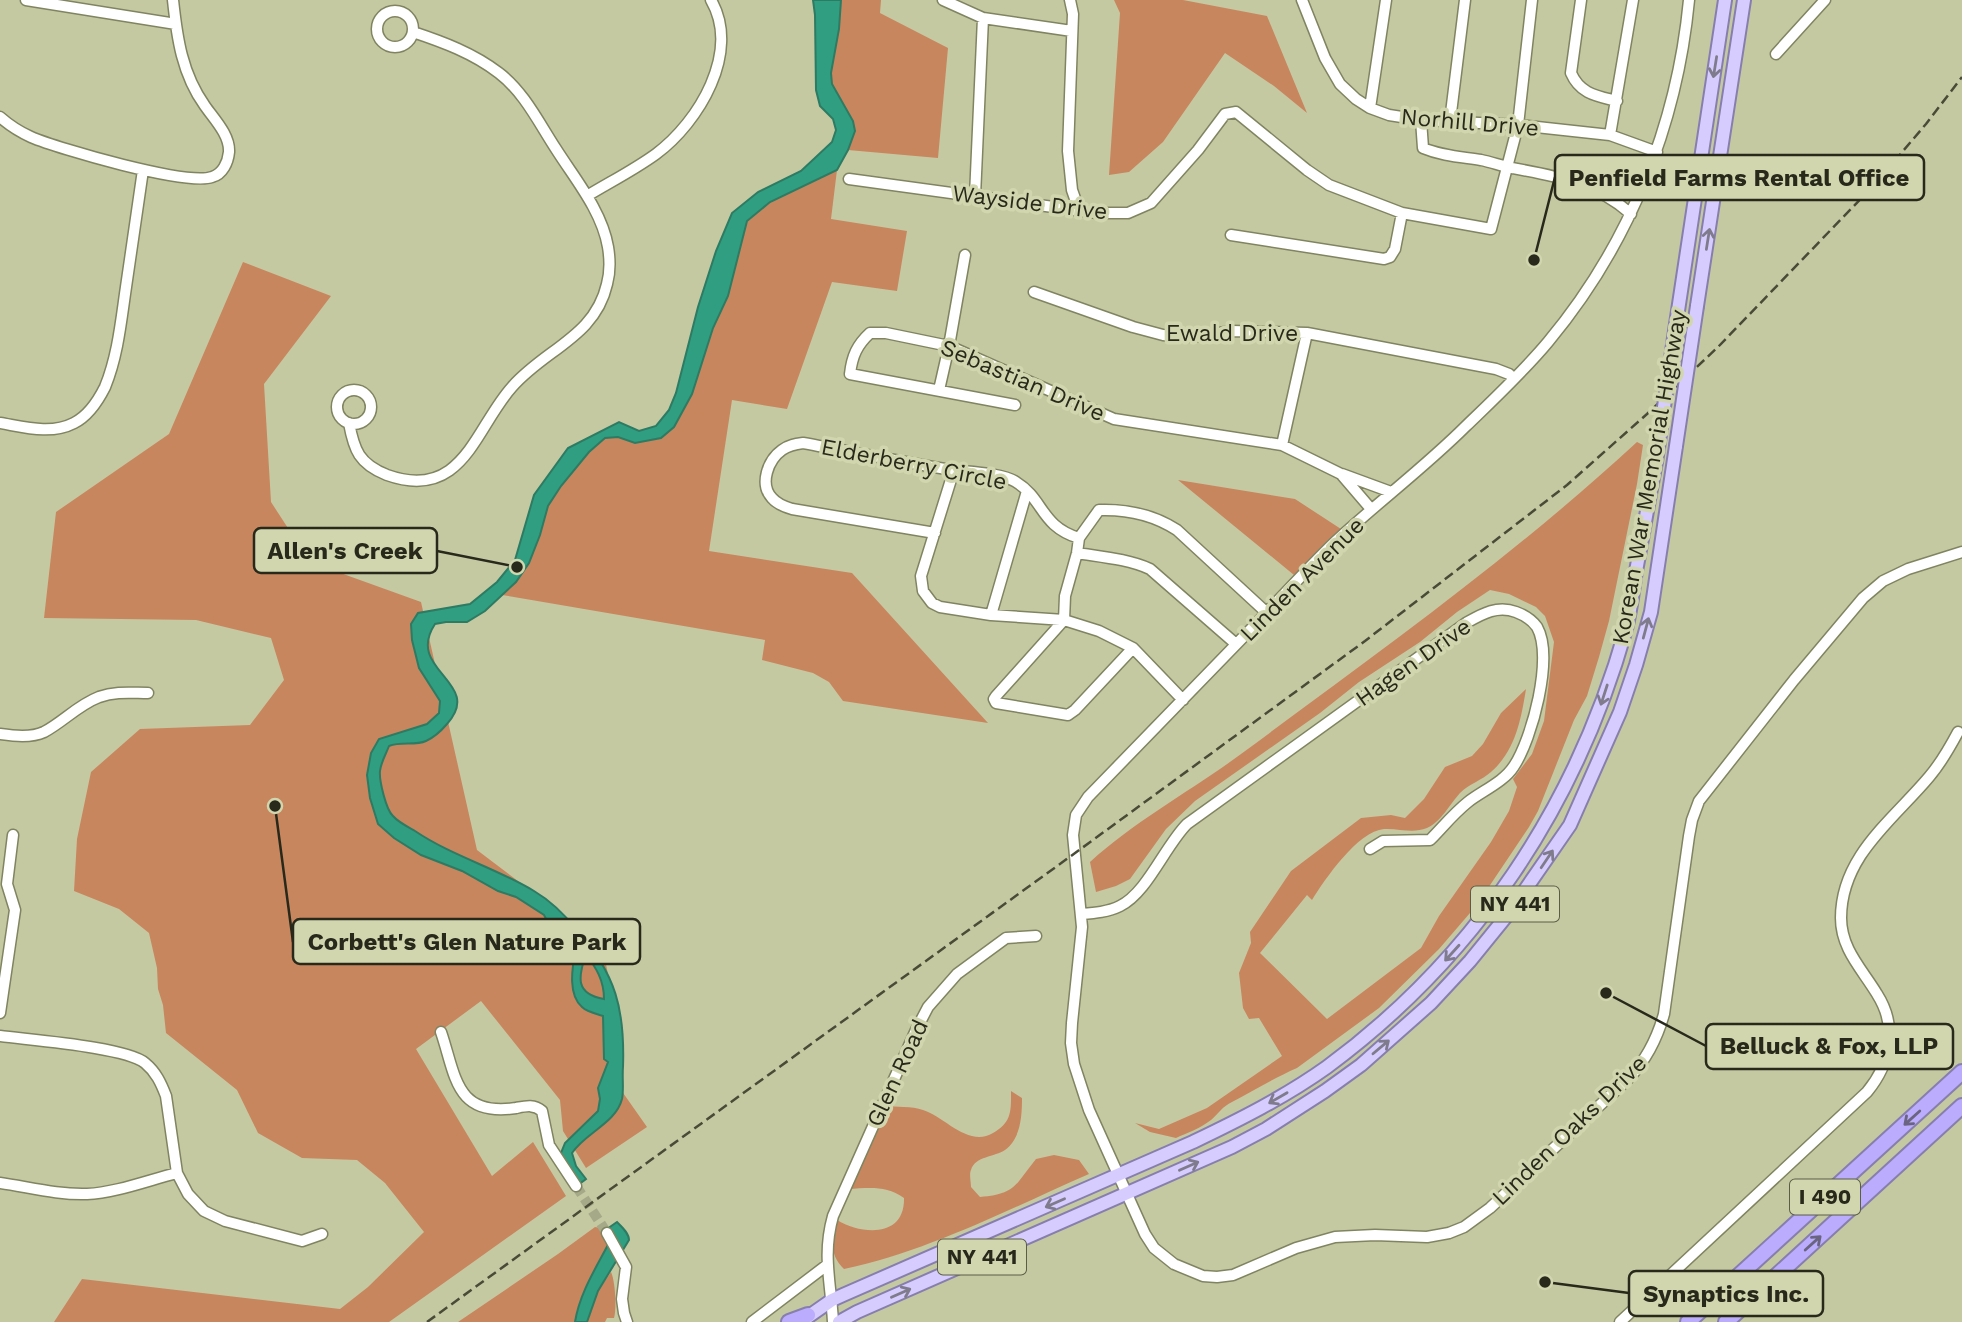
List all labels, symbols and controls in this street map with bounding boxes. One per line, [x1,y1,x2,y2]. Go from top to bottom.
one-way arrow [1708,56,1721,78]
street label: Norhill Drive [1400,103,1540,142]
callout: Penfield Farms Rental Office [1555,155,1924,200]
text: Penfield Farms Rental Office [1569,164,1910,192]
street label: Wayside Drive [951,180,1109,225]
one-way arrow [1702,228,1715,250]
street label: Korean War Memorial Highway [1607,308,1692,646]
street label: Ewald Drive [1166,320,1298,347]
street label: Sebastian Drive [937,334,1109,427]
street label: Elderberry Circle [819,433,1009,496]
street label: Linden Avenue [1235,512,1370,647]
callout: Allen's Creek [254,528,437,573]
text: Allen's Creek [267,537,423,565]
street label: Hagen Drive [1350,613,1476,712]
one-way arrow [1640,618,1653,640]
one-way arrow [1597,684,1609,706]
one-way arrow [1540,850,1554,869]
road number: NY 441 [1471,886,1559,922]
callout: Corbett's Glen Nature Park [293,919,640,964]
text: Corbett's Glen Nature Park [307,928,627,956]
one-way arrow [1444,944,1460,962]
street label: Glen Road [861,1015,934,1131]
callout: Belluck & Fox, LLP [1706,1024,1953,1069]
text: Belluck & Fox, LLP [1720,1032,1938,1060]
one-way arrow [1372,1040,1390,1055]
street label: Linden Oaks Drive [1487,1050,1652,1211]
one-way arrow [1268,1091,1288,1105]
one-way arrow [1904,1110,1921,1127]
one-way arrow [1177,1159,1199,1172]
road number: I 490 [1790,1180,1860,1214]
one-way arrow [1045,1197,1067,1210]
one-way arrow [1804,1235,1822,1251]
road number: NY 441 [938,1240,1026,1274]
callout: Synaptics Inc. [1629,1271,1823,1316]
text: Synaptics Inc. [1643,1280,1809,1308]
one-way arrow [890,1286,911,1299]

